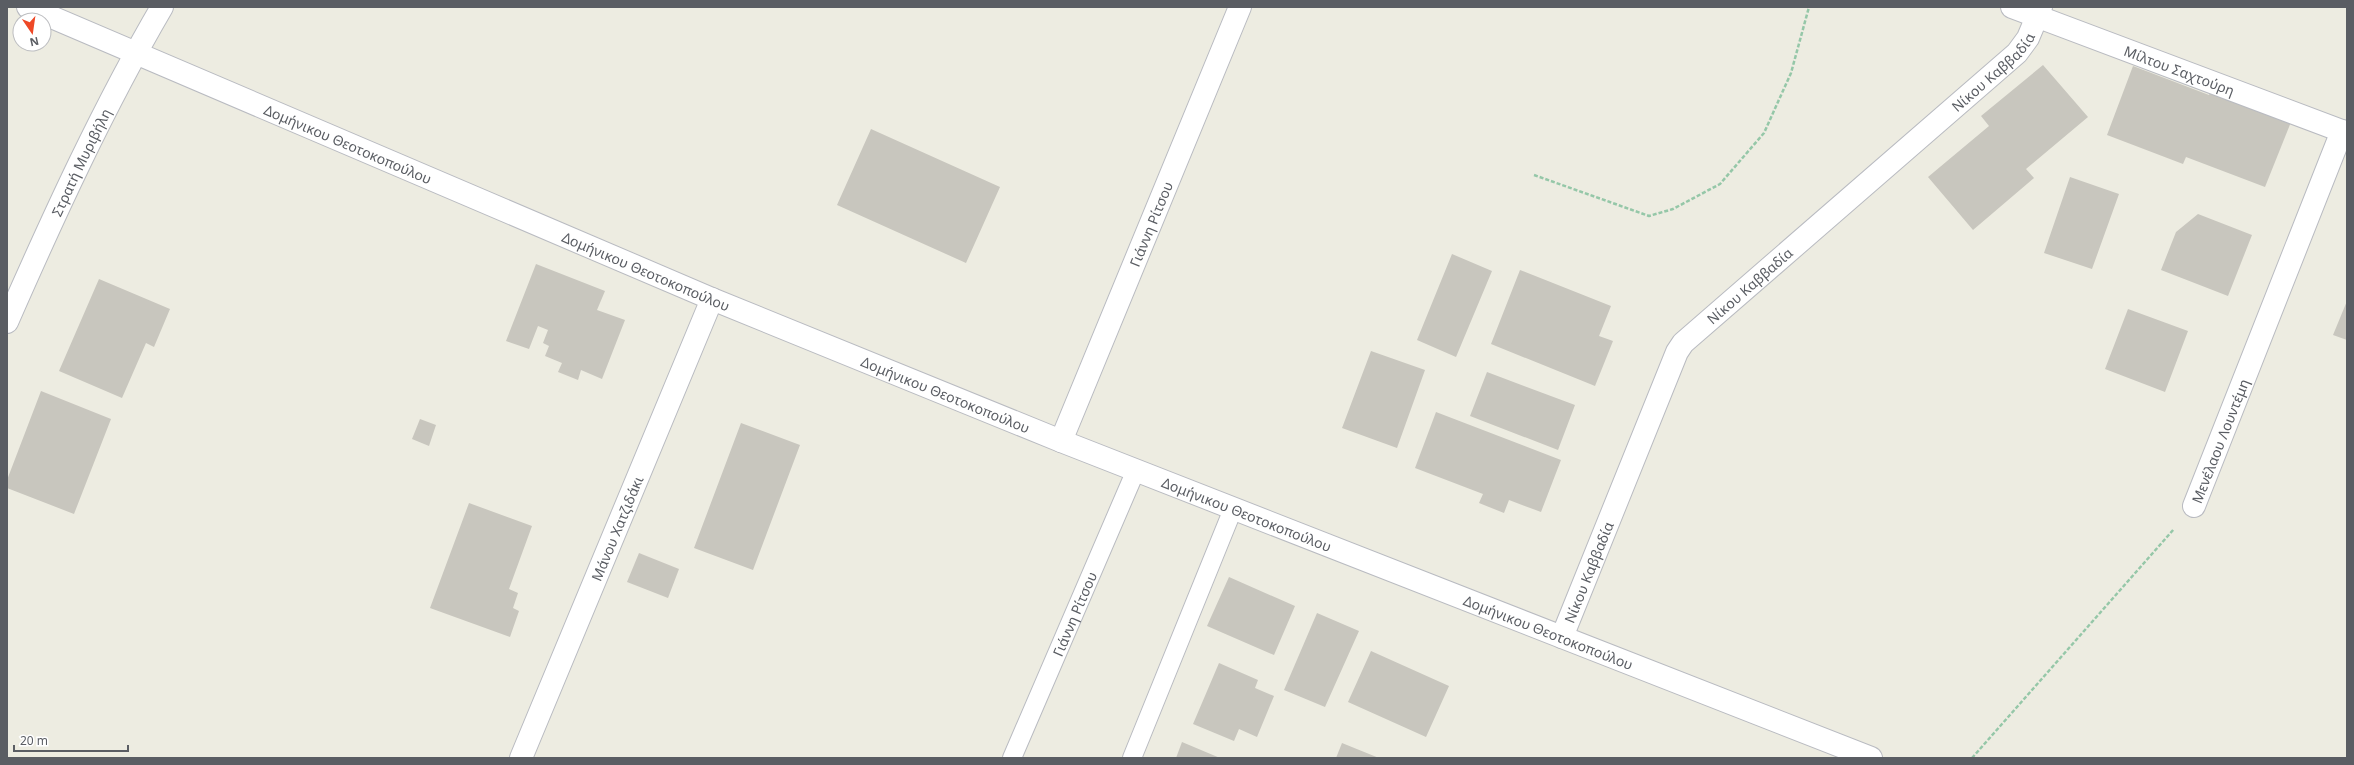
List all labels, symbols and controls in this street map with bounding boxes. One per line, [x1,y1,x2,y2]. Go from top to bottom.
north arrow [12,12,52,52]
street label: Νίκου Καββαδία [1947,30,2039,115]
text: N [28,34,40,51]
street label: Μίλτου Σαχτούρη [2122,41,2238,99]
street label: Δομήνικου Θεοτοκοπούλου [261,99,435,188]
street label: Στρατή Μυριβήλη [46,105,115,219]
street label: Γιάννη Ρίτσου [1125,178,1177,269]
street label: Δομήνικου Θεοτοκοπούλου [559,227,733,315]
street label: Νίκου Καββαδία [1702,243,1796,328]
street label: Δομήνικου Θεοτοκοπούλου [858,351,1033,437]
street label: Μενέλαου Λουντέμη [2187,376,2253,506]
street label: Μάνου Χατζιδάκι [586,472,647,584]
street label: Δομήνικου Θεοτοκοπούλου [1159,472,1334,555]
street label: Νίκου Καββαδία [1559,518,1617,626]
street label: Γιάννη Ρίτσου [1047,568,1101,659]
street label: Δομήνικου Θεοτοκοπούλου [1461,590,1636,674]
scale bar [14,727,128,753]
text: 20 m [20,732,48,749]

